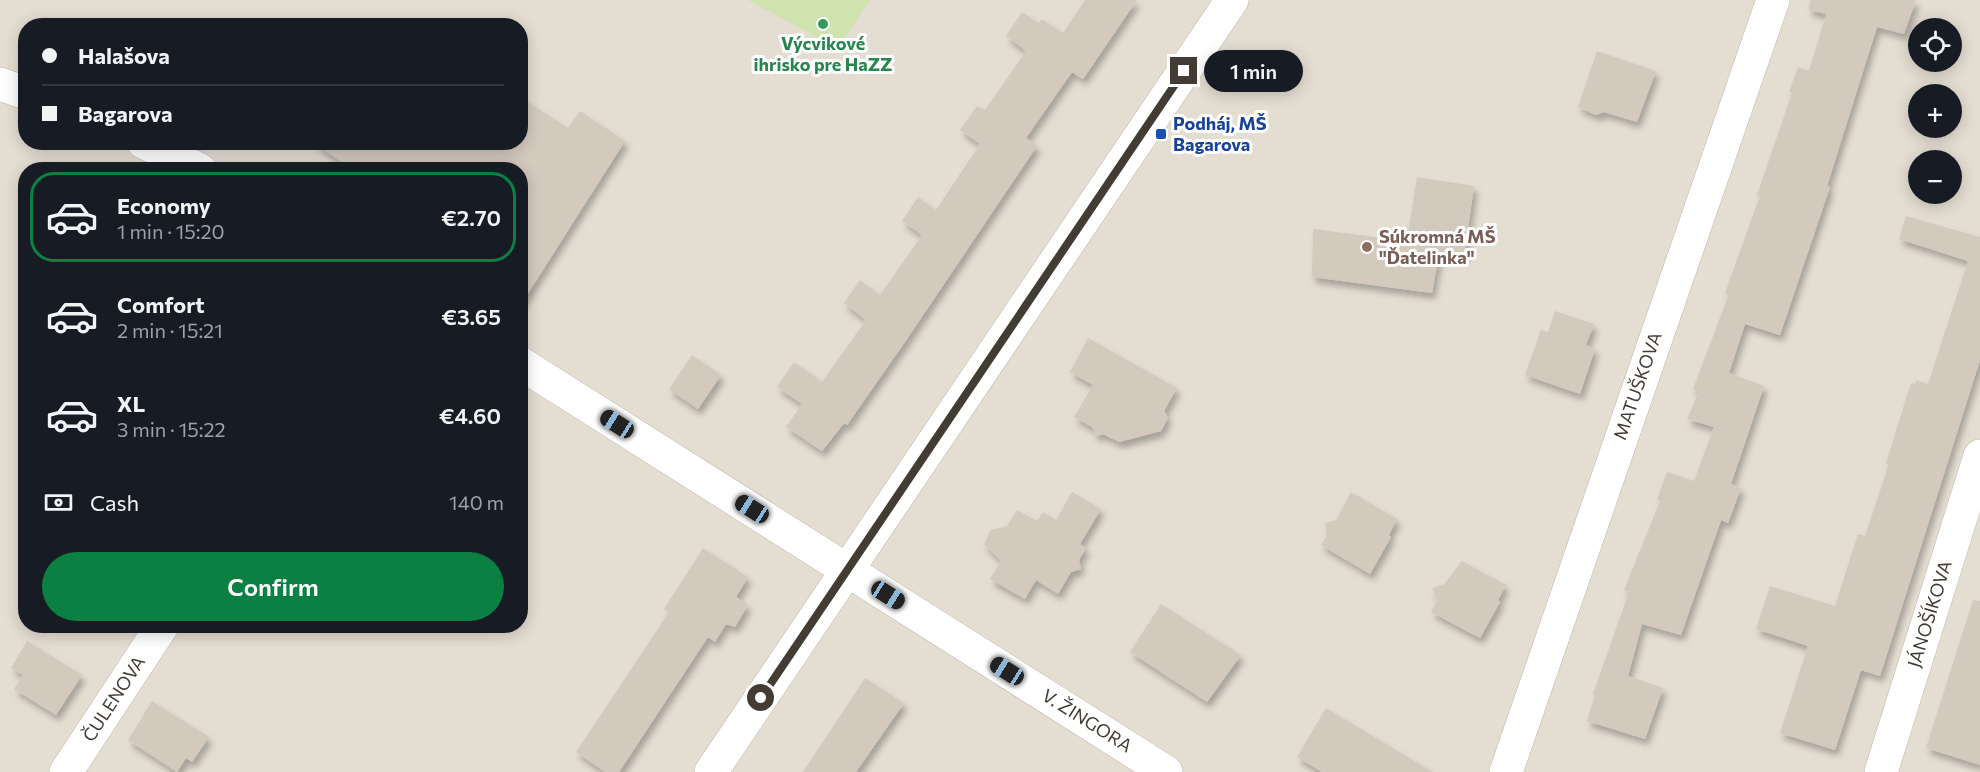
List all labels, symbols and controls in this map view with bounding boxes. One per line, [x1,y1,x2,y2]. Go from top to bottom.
marker: Výcvikové ihrisko pre HaZZ [816,17,830,31]
map controls [1908,18,1962,204]
button: locate [1908,18,1962,72]
place label: Výcvikové ihrisko pre HaZZ [754,32,892,75]
text: Halašova [78,42,170,69]
callout: 1 min [1205,50,1304,92]
route end [1170,57,1197,84]
text: 1 min [1230,59,1277,83]
button: + [1908,84,1962,138]
text: Bagarova [78,100,173,127]
place label: Podháj, MŠ Bagarova [1173,112,1267,155]
marker: Podháj, MŠ Bagarova [1154,127,1168,141]
button: − [1908,150,1962,204]
icon: car [45,190,99,244]
text: Economy [117,192,211,219]
text: €2.70 [441,204,501,231]
text: 1 min · 15:20 [117,219,225,243]
place label: Súkromná MŠ "Ďatelinka" [1379,225,1496,268]
marker: Súkromná MŠ "Ďatelinka" [1360,240,1374,254]
icon: car [45,289,99,343]
text: Comfort [117,291,205,318]
text: €3.65 [442,303,501,330]
text: 2 min · 15:21 [117,318,223,342]
street label: MATUŠKOVA [1608,329,1666,442]
icon: car [45,388,99,442]
text: XL [117,390,145,417]
text: €4.60 [439,402,501,429]
car [597,407,637,441]
text: 3 min · 15:22 [117,417,226,441]
icon: cash [42,486,75,519]
text: Cash [90,489,139,516]
text: 140 m [449,490,504,514]
car [732,492,772,526]
button: Confirm [42,552,504,621]
street label: JÁNOŠÍKOVA [1902,558,1956,670]
car [868,578,908,612]
street label: ČULENOVA [77,651,149,745]
car [987,654,1027,688]
route start [747,684,774,711]
street label: V. ŽINGORA [1038,684,1137,757]

